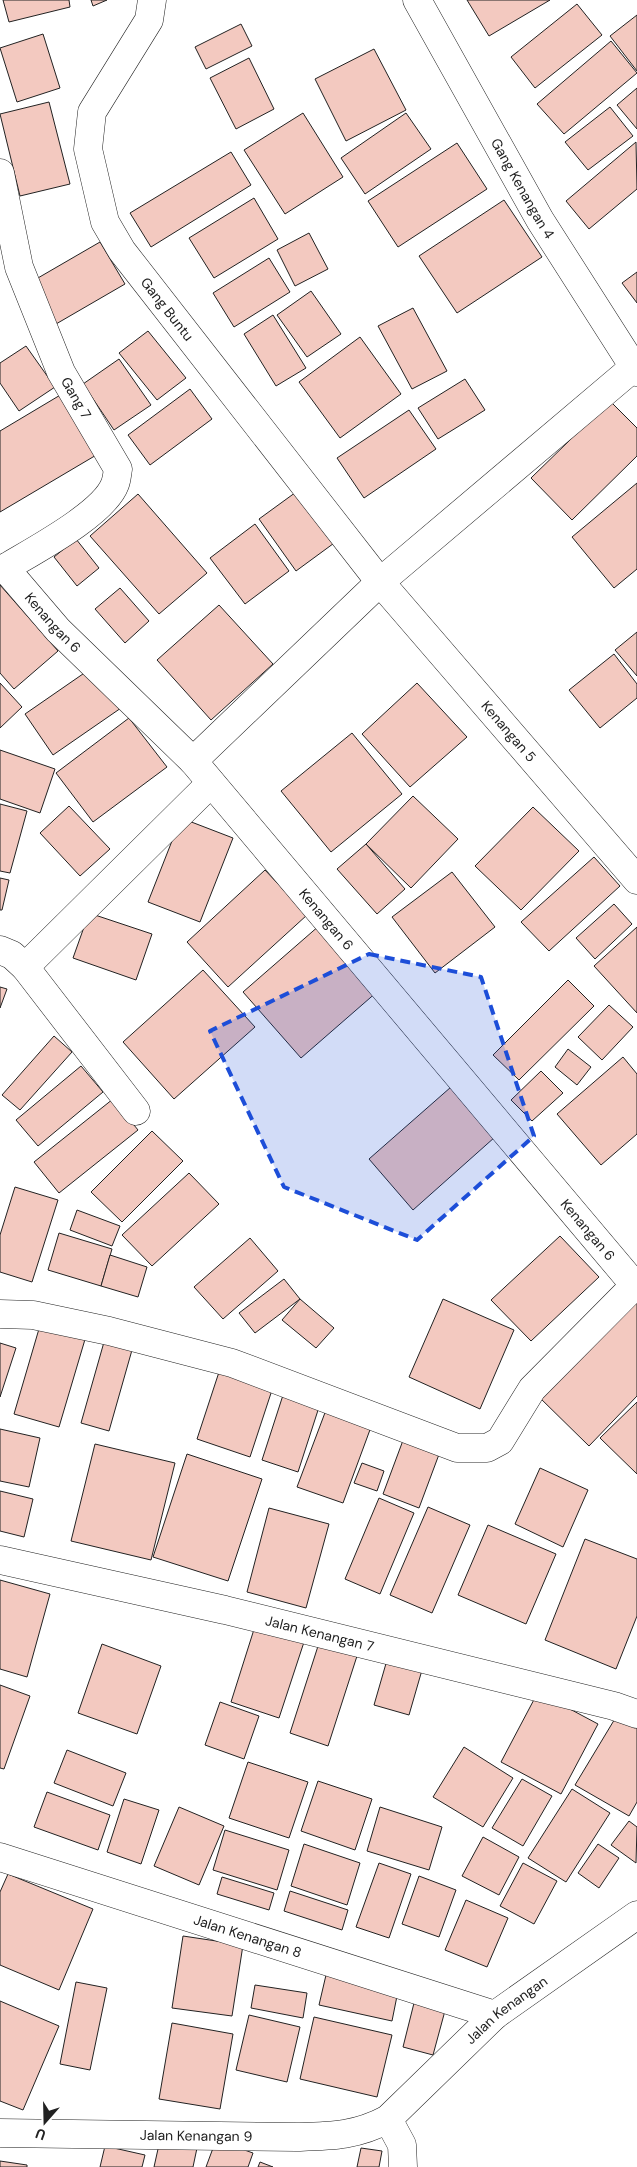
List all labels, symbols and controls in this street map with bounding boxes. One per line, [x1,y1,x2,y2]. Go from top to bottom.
street label: Gang Kenangan 4 [487,135,559,242]
street label: Gang Buntu [137,274,198,345]
street label: Gang 7 [57,374,95,422]
street label: Kenangan 6 [21,589,85,656]
street label: Kenangan 5 [477,697,540,766]
street label: Kenangan 6 [295,885,358,954]
street label: Kenangan 6 [557,1195,619,1264]
street label: Jalan Kenangan 7 [264,1611,376,1655]
street label: Jalan Kenangan 8 [191,1910,304,1962]
street label: Jalan Kenangan [461,1972,551,2048]
north arrow [20,2097,70,2147]
text: U [33,2124,48,2144]
street label: Jalan Kenangan 9 [140,2126,253,2145]

